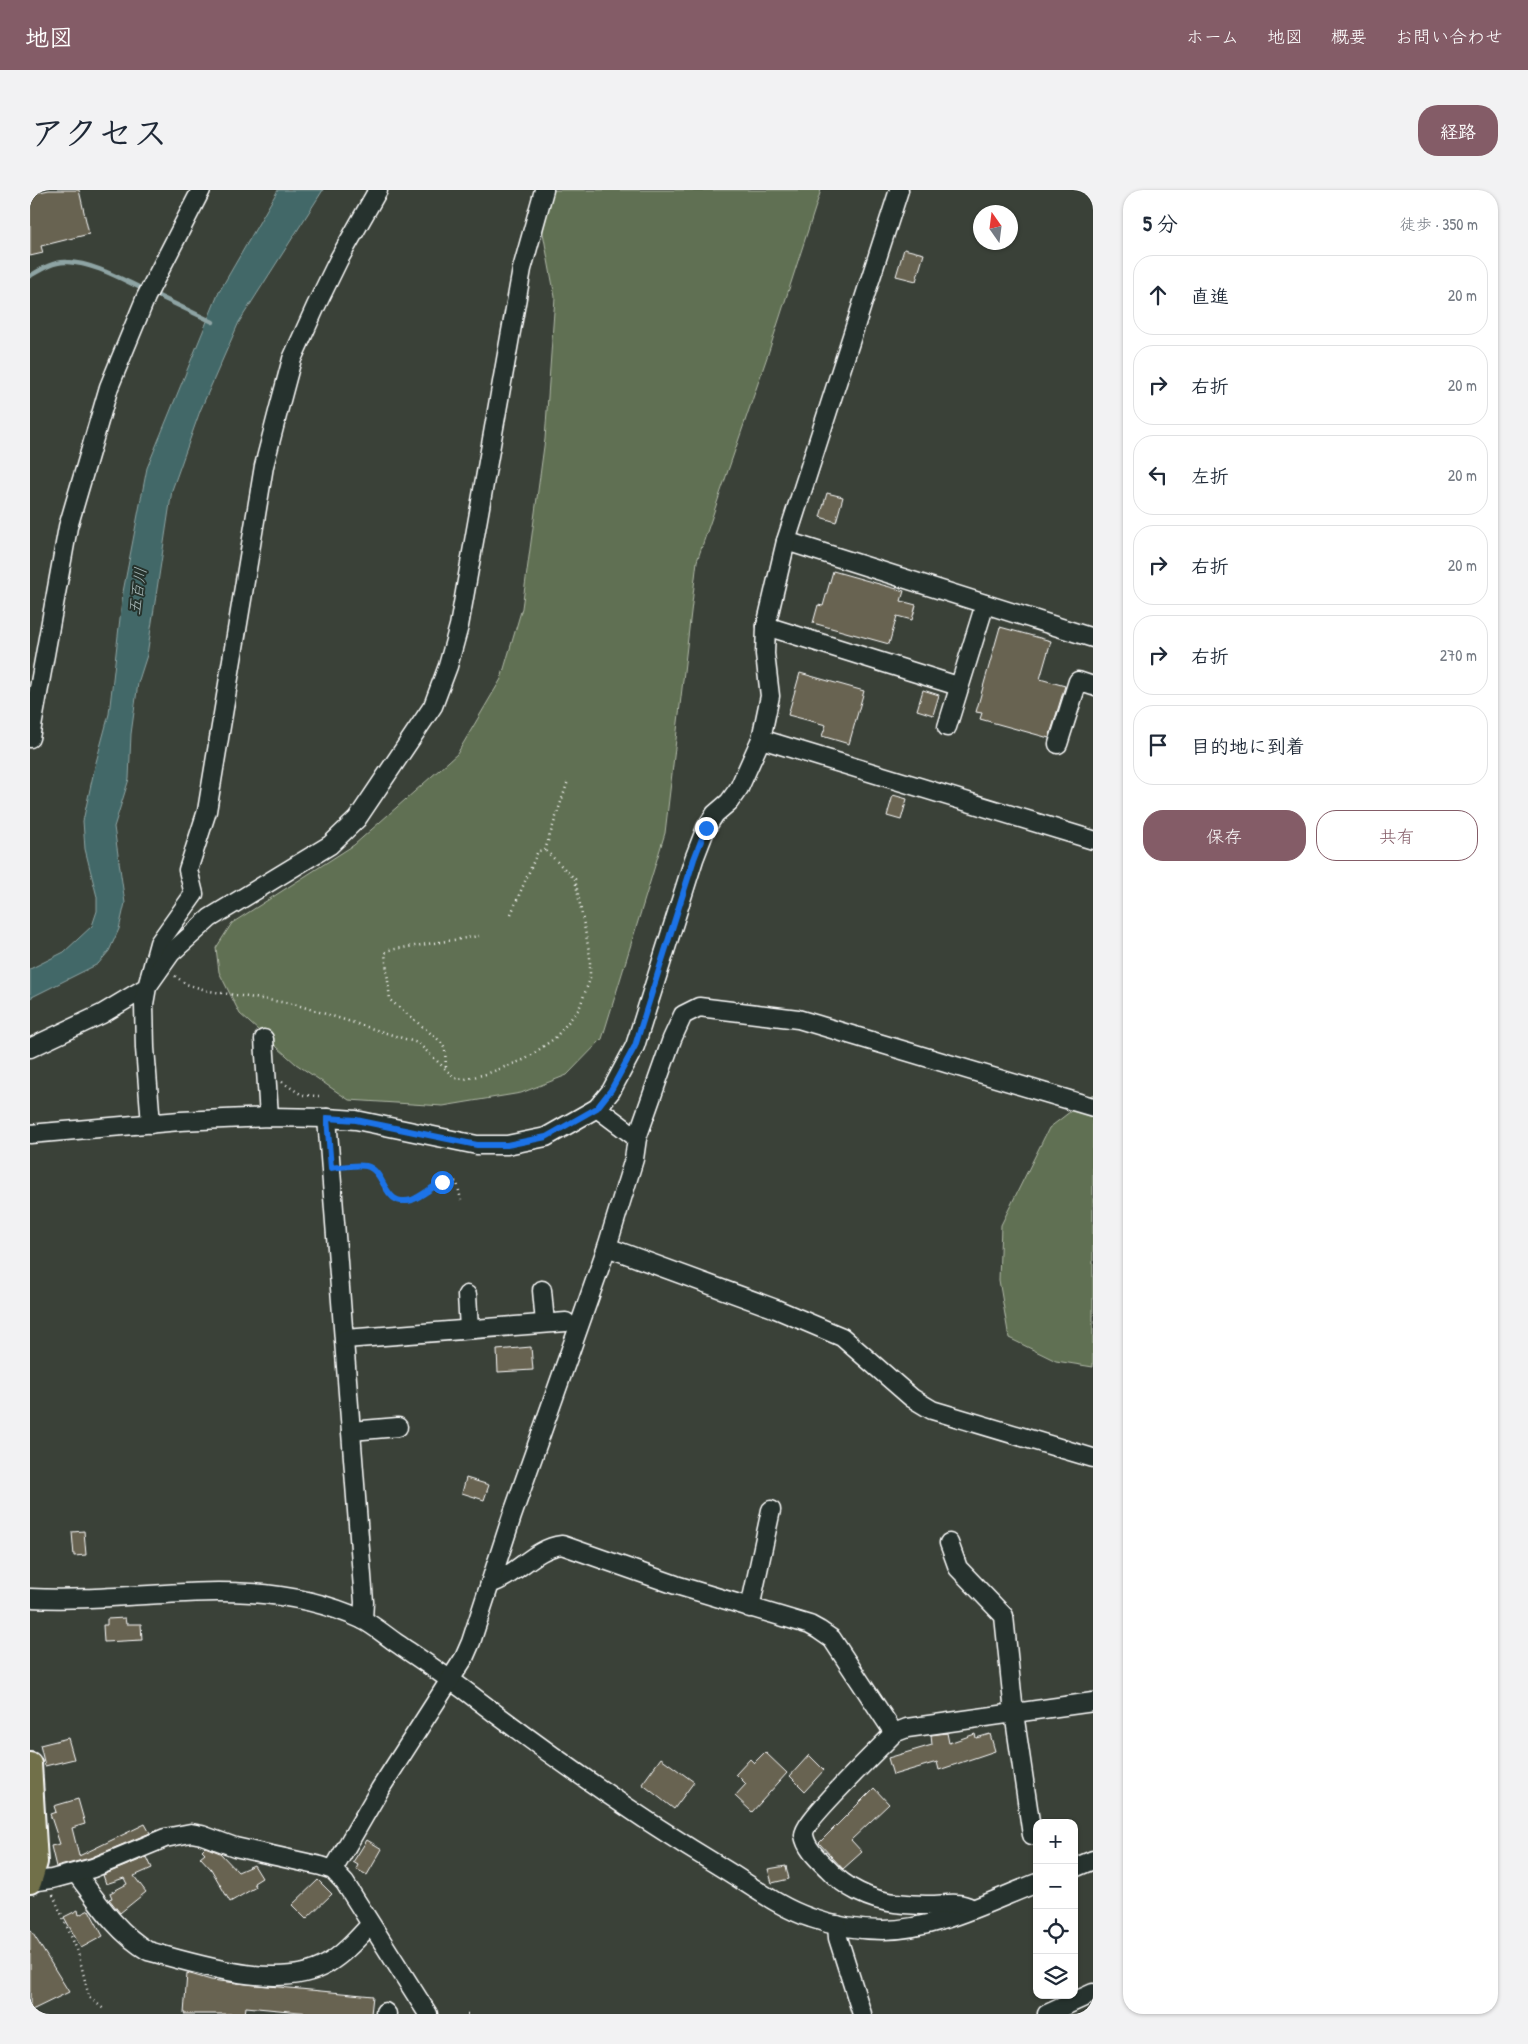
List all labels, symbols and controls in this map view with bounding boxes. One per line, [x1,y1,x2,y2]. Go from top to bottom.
text: 地図 [25,21,73,53]
text: ホーム [1186,24,1239,49]
text: 地図 [1267,24,1303,49]
text: 概要 [1331,24,1367,49]
text: お問い合わせ [1395,24,1503,49]
button: 経路 [1418,105,1498,156]
text: アクセス [30,109,168,156]
north arrow [973,205,1018,250]
text: 5 分 [1143,209,1178,238]
text: 徒歩 · 350 m [1400,213,1478,235]
icon: ahead [1144,281,1172,309]
text: 直進 [1191,283,1229,309]
text: 20 m [1448,284,1477,306]
icon: right [1144,371,1172,399]
text: 右折 [1191,373,1229,399]
text: 20 m [1448,374,1477,396]
icon: left [1144,461,1172,489]
text: 左折 [1191,463,1229,489]
text: 20 m [1448,464,1477,486]
icon: right [1144,551,1172,579]
text: 右折 [1191,553,1229,579]
text: 20 m [1448,554,1477,576]
water label: 五百川 [123,566,151,616]
icon: right [1144,641,1172,669]
text: 右折 [1191,643,1229,669]
text: 270 m [1440,644,1477,666]
icon: arrive [1144,731,1172,759]
text: 目的地に到着 [1191,733,1305,759]
button: 保存 [1143,810,1306,861]
button: 共有 [1316,810,1478,861]
route end [695,817,718,840]
route start [431,1171,454,1194]
map controls [1033,1819,1078,1999]
button: + [1033,1819,1078,1864]
button: − [1033,1864,1078,1909]
button: locate [1033,1909,1078,1954]
button: layers [1033,1954,1078,1999]

